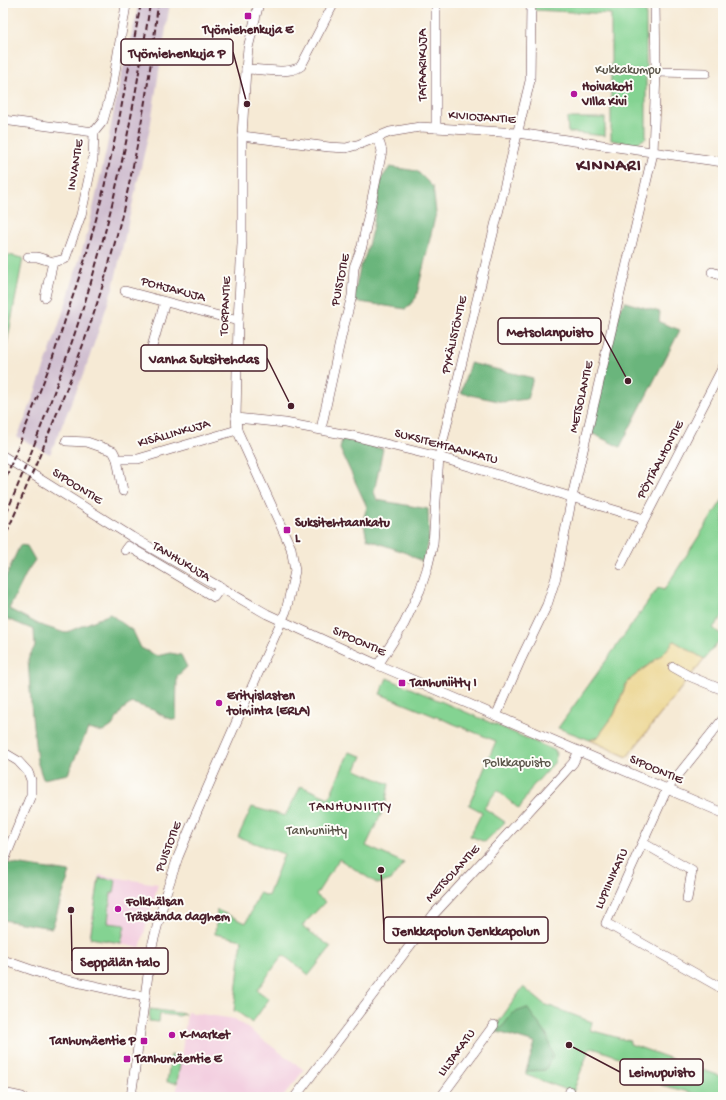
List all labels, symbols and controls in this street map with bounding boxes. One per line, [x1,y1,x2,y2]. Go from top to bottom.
marker: Työmiehenkuja E [243,11,253,21]
place label: Työmiehenkuja E [202,23,294,38]
street label: TATAARIKUJA [416,28,431,102]
callout: Työmiehenkuja P [121,39,233,65]
text: Työmiehenkuja P [128,46,227,63]
park label: Kukkakumpu [595,63,661,78]
place label: Hoivakoti VIlla Kivi [581,80,633,110]
marker: Hoivakoti VIlla Kivi [569,89,579,99]
street label: KIVIOJANTIE [448,108,517,128]
street label: INVANTIE [65,138,88,191]
district label: KINNARI [575,157,642,177]
street label: PUISTOTIE [328,252,354,308]
street label: POHJAKUJA [138,274,208,306]
street label: TORPANTIE [217,275,235,337]
street label: PYKÄLISTÖNTIE [438,293,471,376]
callout: Metsolanpuisto [498,318,601,344]
text: Metsolanpuisto [506,325,594,342]
callout: Vanha Suksitehdas [141,345,267,371]
text: Vanha Suksitehdas [148,352,260,369]
street label: METSOLANTIE [566,359,598,434]
street label: KISÄLLINKUJA [136,415,213,451]
street label: PÖYTÄALHONTIE [633,417,688,502]
street label: SUKSITEHTAANKATU [393,426,500,468]
street label: SIPOONTIE [49,466,106,509]
place label: Suksitehtaankatu L [295,516,391,546]
marker: Suksitehtaankatu L [282,525,292,535]
street label: TANHUKUJA [148,538,214,586]
street label: SIPOONTIE [330,624,389,661]
place label: Tanhuniitty I [409,676,477,691]
marker: Tanhuniitty I [397,678,407,688]
place label: Erityislasten toiminta (ERLA) [226,689,310,719]
marker: Erityislasten toiminta (ERLA) [214,698,224,708]
street label: SIPOONTIE [627,752,686,788]
park label: Polkkapuisto [482,756,551,771]
district label: TANHUNIITTY [309,799,393,816]
street label: PUISTOTIE [152,819,186,875]
park label: Tanhuniitty [286,824,348,839]
street label: METSOLANTIE [423,841,484,906]
street label: LUPIINIKATU [592,846,632,912]
place label: Folkhälsan Träskända daghem [125,895,231,925]
marker: Folkhälsan Träskända daghem [113,904,123,914]
callout: Jenkkapolun Jenkkapolun [384,917,548,943]
text: Jenkkapolun Jenkkapolun [391,924,540,941]
callout: Seppälän talo [72,948,168,974]
text: Seppälän talo [80,955,161,972]
street label: LILJAKATU [435,1026,479,1079]
place label: K-Market [179,1028,232,1043]
marker: K-Market [167,1030,177,1040]
place label: Tanhumäentie P [49,1034,137,1049]
marker: Tanhumäentie P [139,1036,149,1046]
place label: Tanhumäentie E [134,1052,223,1067]
marker: Tanhumäentie E [122,1054,132,1064]
callout: Leimupuisto [620,1059,703,1085]
text: Leimupuisto [629,1065,696,1082]

